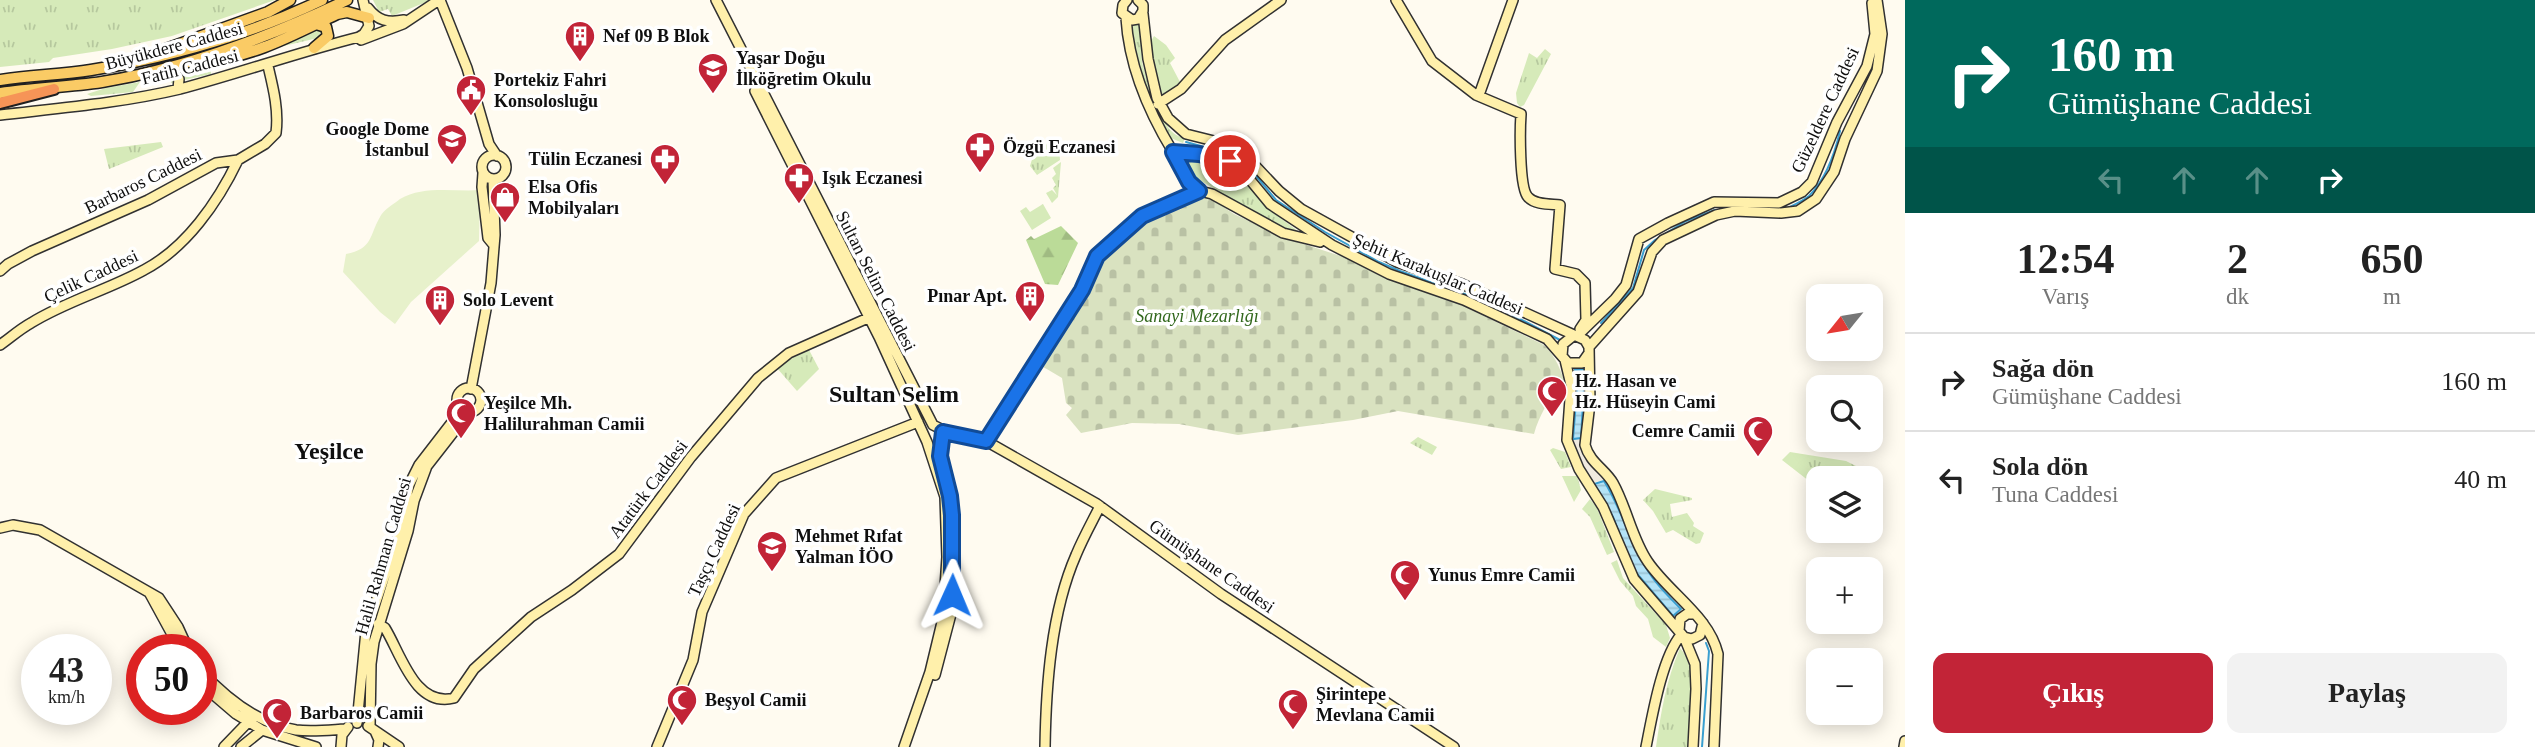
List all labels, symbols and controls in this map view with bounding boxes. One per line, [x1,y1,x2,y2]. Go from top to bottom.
street label: Büyükdere Caddesi [103,18,245,74]
building icon: Nef 09 B Blok [563,19,597,63]
place label: Nef 09 B Blok [603,26,710,46]
text: 160 m [2048,27,2175,82]
icon: right [1933,28,2024,119]
street label: Güzeldere Caddesi [1787,44,1863,176]
street label: Fatih Caddesi [139,45,241,89]
place label: Yaşar Doğu İlköğretim Okulu [736,48,871,89]
school or university icon: Yaşar Doğu İlköğretim Okulu [696,51,730,95]
place label: Portekiz Fahri Konsolosluğu [494,70,606,111]
public building icon: Portekiz Fahri Konsolosluğu [454,73,488,117]
text: Gümüşhane Caddesi [2048,85,2312,121]
place label: Google Dome İstanbul [326,119,429,160]
school or university icon: Google Dome İstanbul [435,122,469,166]
pharmacy icon: Özgü Eczanesi [963,130,997,174]
pin [1200,131,1260,191]
place label: Özgü Eczanesi [1003,137,1116,157]
pharmacy icon: Tülin Eczanesi [648,142,682,186]
icon: arrive [1211,142,1249,180]
street label: Barbaros Caddesi [81,144,205,218]
place label: Tülin Eczanesi [528,149,642,169]
pharmacy icon: Işık Eczanesi [782,161,816,205]
icon: left [2092,161,2130,199]
icon: ahead [2165,161,2203,199]
icon: ahead [2238,161,2276,199]
icon: right [2311,161,2349,199]
place label: Işık Eczanesi [822,168,923,188]
place label: Elsa Ofis Mobilyaları [528,177,619,218]
shop icon: Elsa Ofis Mobilyaları [488,180,522,224]
street label: Sultan Selim Caddesi [832,207,920,355]
street label: Şehit Karakuşlar Caddesi [1350,229,1526,319]
text: 12:54 [2017,236,2115,282]
text: 2 [2227,236,2248,282]
text: 650 [2361,236,2424,282]
street label: Çelik Caddesi [41,245,141,307]
building icon: Pınar Apt. [1013,279,1047,323]
building icon: Solo Levent [423,283,457,327]
north arrow [1806,284,1883,360]
map controls [1806,284,1883,725]
text: Varış [2042,284,2089,309]
text: dk [2226,284,2249,309]
text: m [2383,284,2401,309]
place label: Pınar Apt. [927,286,1007,306]
place label: Solo Levent [463,290,554,310]
park label: Sanayi Mezarlığı [1135,306,1259,326]
text: Sağa dön [1992,354,2094,383]
icon: right [1933,363,1971,401]
text: 160 m [2441,367,2507,396]
place label: Hz. Hasan ve Hz. Hüseyin Cami [1575,371,1716,412]
mosque icon: Hz. Hasan ve Hz. Hüseyin Cami [1535,374,1569,418]
button: search [1806,375,1883,452]
district label: Sultan Selim [829,381,959,407]
text: Gümüşhane Caddesi [1992,384,2182,409]
place label: Yeşilce Mh. Halilurahman Camii [484,393,645,434]
mosque icon: Yeşilce Mh. Halilurahman Camii [444,396,478,440]
mosque icon: Cemre Camii [1741,414,1775,458]
place label: Cemre Camii [1632,421,1735,441]
street label: Atatürk Caddesi [605,436,691,542]
district label: Yeşilce [294,438,364,464]
text: Sola dön [1992,452,2088,481]
icon: left [1933,461,1971,499]
text: 40 m [2454,465,2507,494]
button: layers [1806,466,1883,543]
street label: Halil Rahman Caddesi [351,475,415,637]
text: Tuna Caddesi [1992,482,2118,507]
street label: Taşçı Caddesi [684,500,744,600]
street label: Gümüşhane Caddesi [1145,515,1279,617]
place label: Mehmet Rıfat Yalman İÖO [795,526,902,567]
school or university icon: Mehmet Rıfat Yalman İÖO [755,529,789,573]
button: + [1806,557,1883,634]
position arrow [915,558,989,632]
mosque icon: Yunus Emre Camii [1388,558,1422,602]
place label: Yunus Emre Camii [1428,565,1575,585]
speed limit sign: 50 [126,634,217,725]
button: − [1806,648,1883,725]
text: 43 [49,651,84,690]
button: Çıkış [1933,653,2213,733]
button: Paylaş [2227,653,2507,733]
mosque icon: Beşyol Camii [665,683,699,727]
place label: Şirintepe Mevlana Camii [1316,684,1435,725]
text: km/h [48,687,85,707]
mosque icon: Şirintepe Mevlana Camii [1276,687,1310,731]
place label: Beşyol Camii [705,690,807,710]
mosque icon: Barbaros Camii [260,696,294,740]
place label: Barbaros Camii [300,703,423,723]

